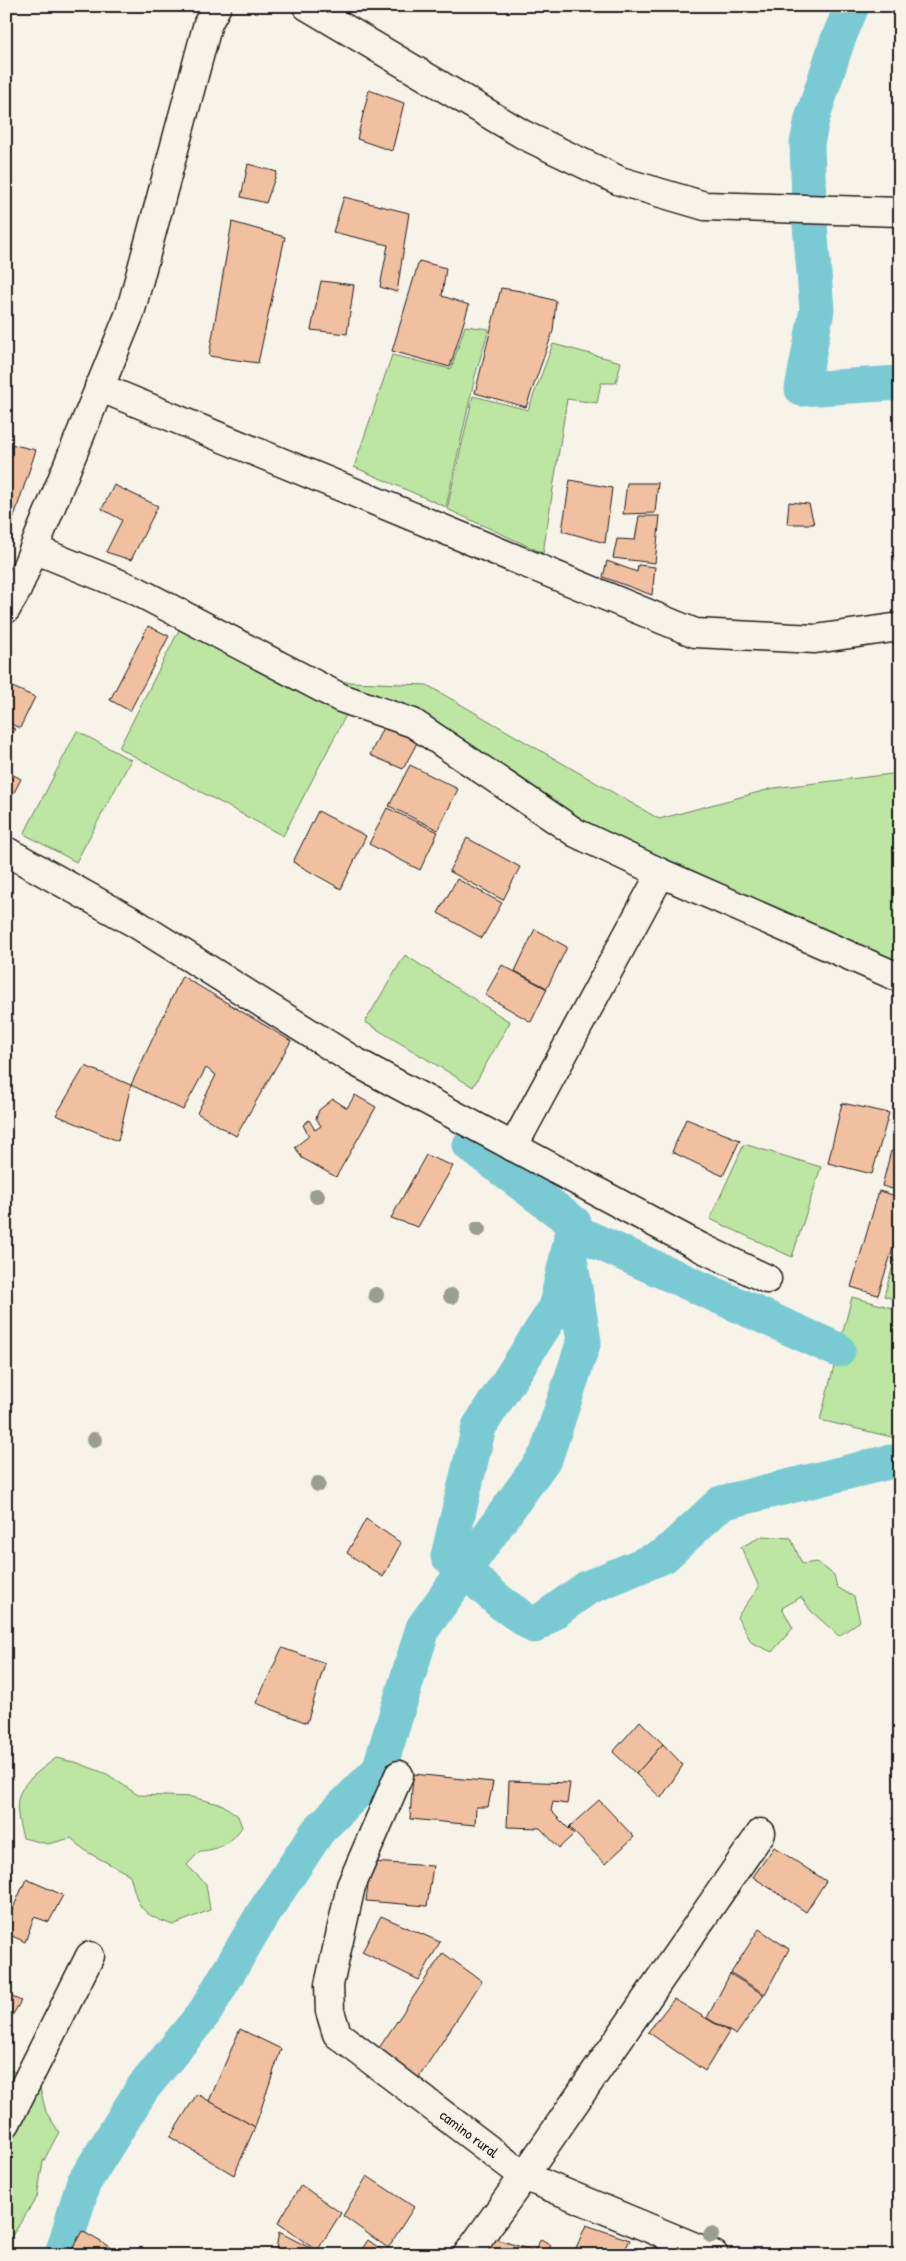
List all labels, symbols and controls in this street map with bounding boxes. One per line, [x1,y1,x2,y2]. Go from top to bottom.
street label: camino rural [435,2104,503,2163]

